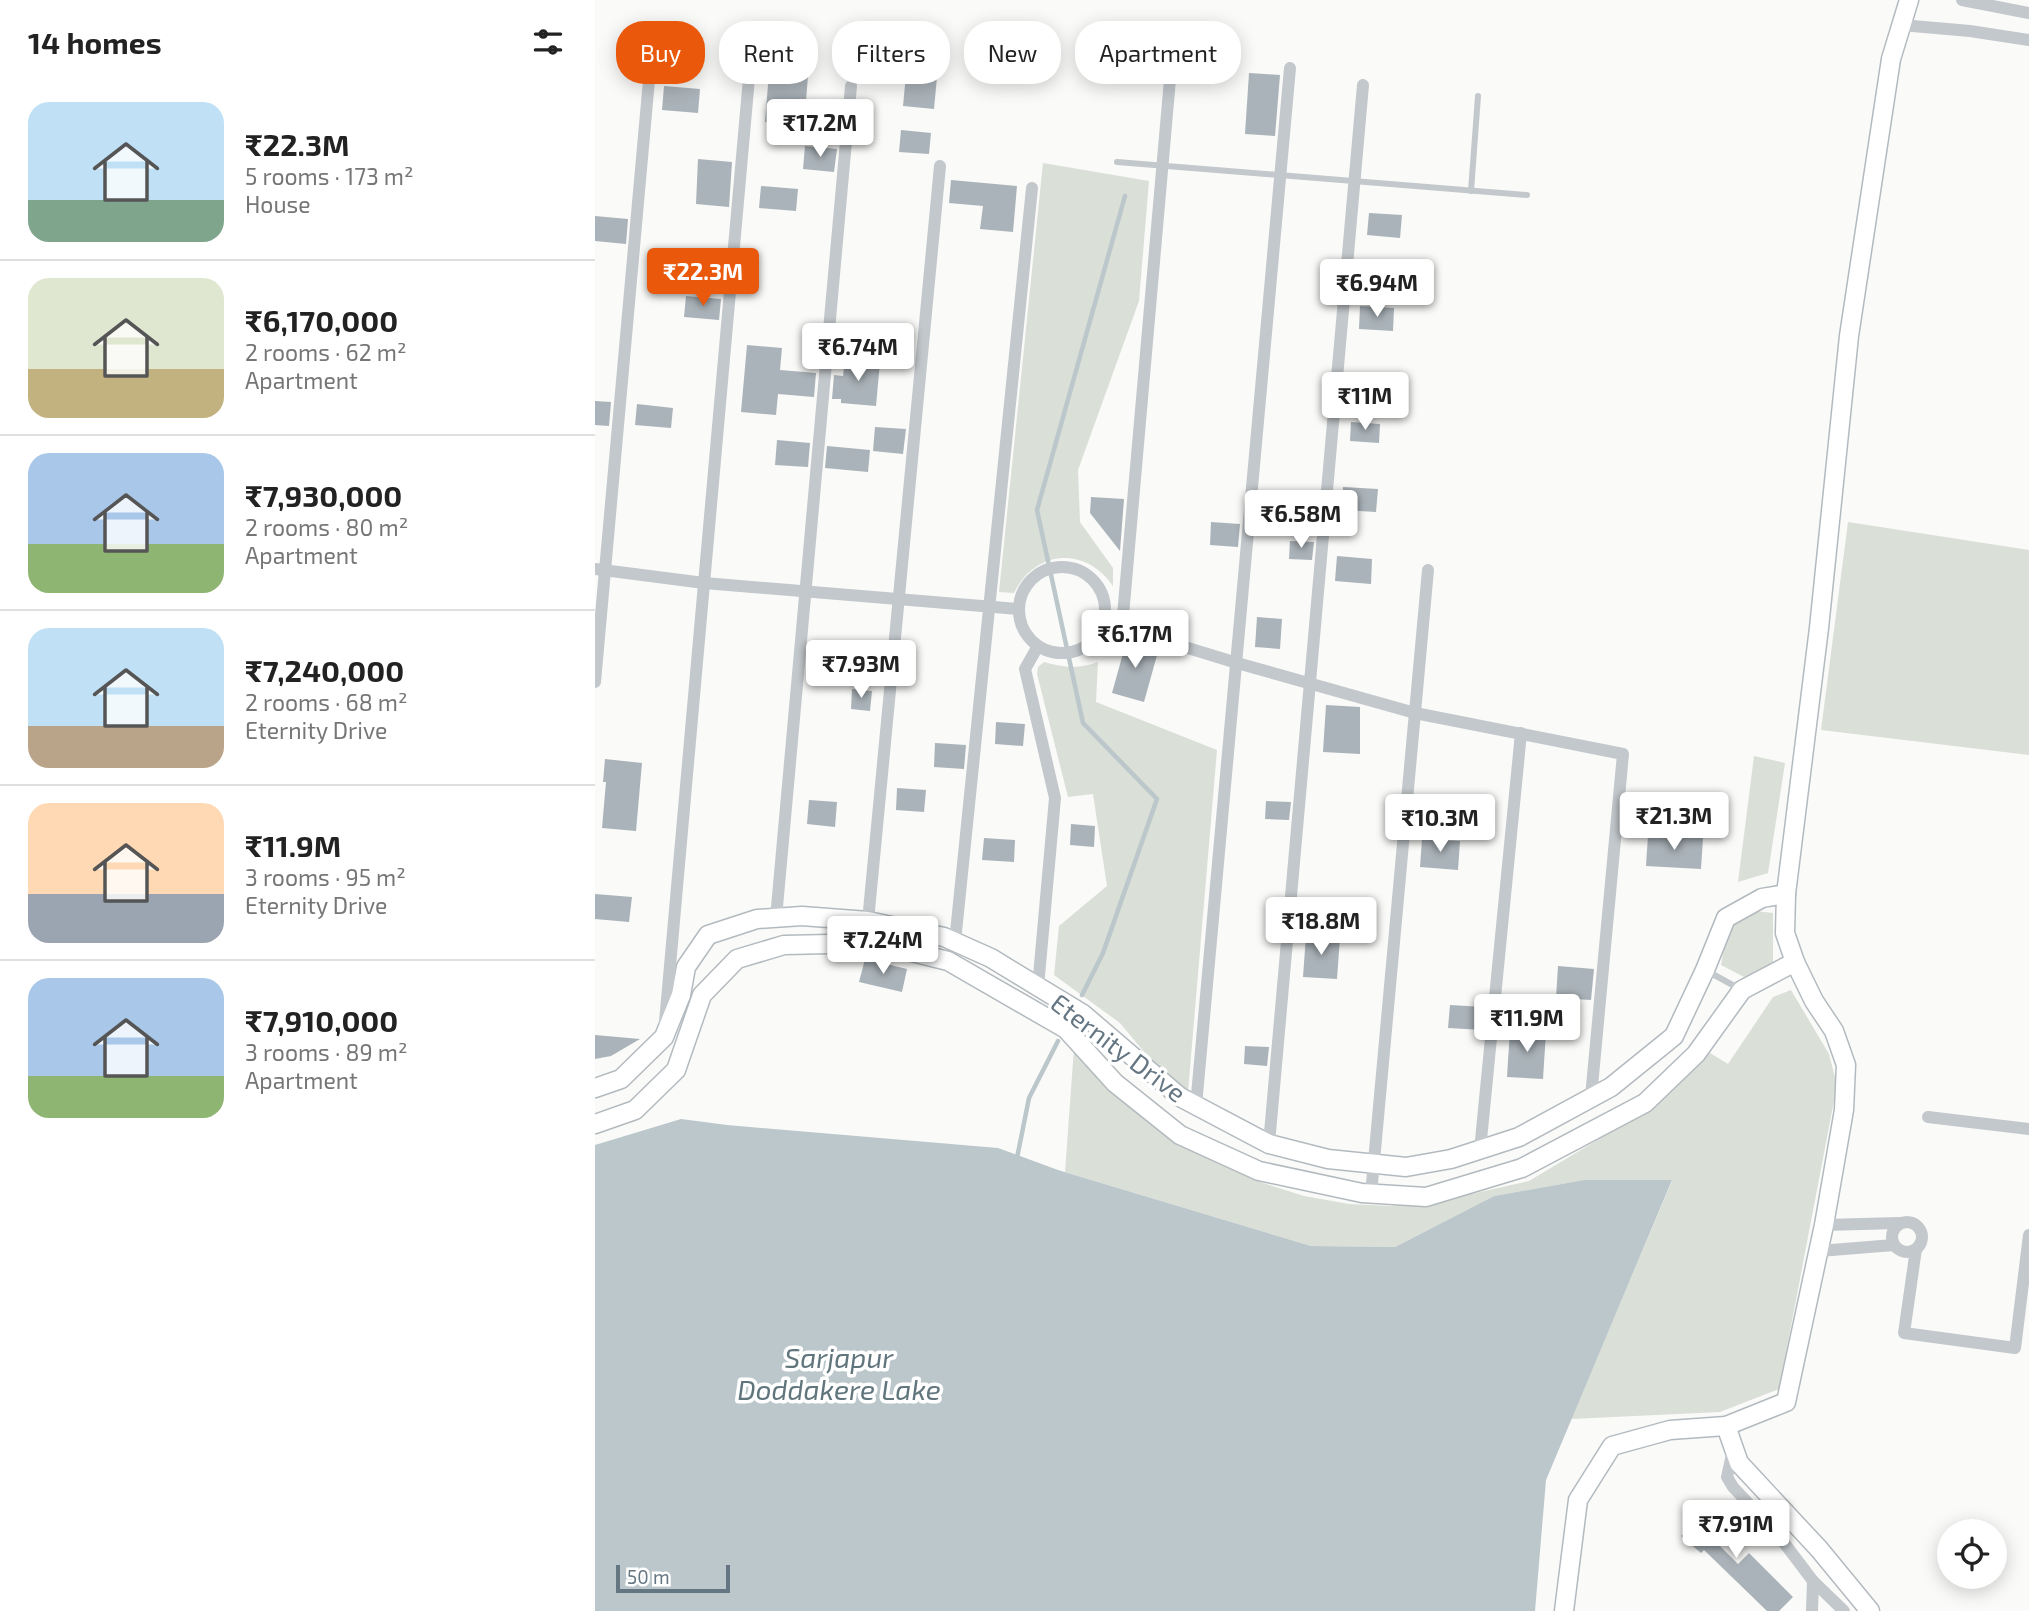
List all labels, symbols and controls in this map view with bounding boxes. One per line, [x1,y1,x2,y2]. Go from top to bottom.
chip: Buy [616,21,705,84]
chip: Rent [719,21,818,84]
chip: Filters [832,21,950,84]
chip: New [964,21,1061,84]
chip: Apartment [1075,21,1241,84]
icon: filters [529,23,567,61]
text: 14 homes [28,24,162,60]
pin: ₹17.2M [763,100,877,159]
text: ₹17.2M [783,108,857,136]
text: ₹22.3M [245,126,349,162]
icon: home [84,130,168,214]
text: 5 rooms · 173 m² [245,162,414,190]
text: House [245,190,311,218]
pin: ₹22.3M [646,248,760,308]
text: ₹22.3M [663,257,743,285]
pin: ₹6.94M [1320,260,1434,319]
text: ₹6.94M [1336,268,1418,296]
text: ₹6,170,000 [245,302,398,338]
icon: home [84,306,168,390]
pin: ₹6.74M [801,324,915,383]
text: ₹6.74M [818,332,898,360]
text: 2 rooms · 62 m² [245,338,407,366]
text: Apartment [245,366,358,394]
pin: ₹11M [1324,372,1406,432]
text: ₹11M [1338,381,1392,409]
text: ₹7,930,000 [245,477,402,513]
icon: home [84,481,168,565]
pin: ₹6.58M [1244,490,1358,550]
text: ₹6.58M [1261,499,1341,527]
text: 2 rooms · 80 m² [245,513,408,541]
text: Apartment [245,541,358,569]
pin: ₹6.17M [1078,610,1192,670]
text: ₹6.17M [1098,619,1172,647]
pin: ₹7.93M [804,640,918,700]
text: ₹7.93M [822,649,900,677]
text: ₹7,240,000 [245,652,404,688]
icon: home [84,656,168,740]
text: 2 rooms · 68 m² [245,688,408,716]
text: Eternity Drive [245,716,387,744]
pin: ₹21.3M [1617,792,1731,852]
pin: ₹10.3M [1383,794,1497,854]
text: ₹21.3M [1636,801,1712,829]
text: ₹10.3M [1401,803,1479,831]
text: ₹11.9M [245,827,341,863]
icon: home [84,831,168,915]
text: 3 rooms · 95 m² [245,863,406,891]
text: Eternity Drive [245,891,387,919]
pin: ₹18.8M [1264,898,1378,957]
text: ₹18.8M [1282,906,1360,934]
pin: ₹7.24M [826,916,940,976]
text: ₹7.24M [843,925,923,953]
street label: Eternity Drive [1045,986,1193,1108]
pin: ₹11.9M [1470,995,1584,1054]
text: ₹7,910,000 [245,1002,398,1038]
text: ₹11.9M [1490,1003,1564,1031]
icon: home [84,1006,168,1090]
text: 3 rooms · 89 m² [245,1038,407,1066]
text: Apartment [245,1066,358,1094]
water label: Sarjapur Doddakere Lake [737,1340,941,1406]
pin: ₹7.91M [1679,1500,1793,1560]
text: ₹7.91M [1699,1509,1773,1537]
map controls [1937,1519,2007,1589]
button: locate [1937,1519,2007,1589]
scale bar [616,1562,730,1594]
text: 50 m [627,1565,670,1588]

